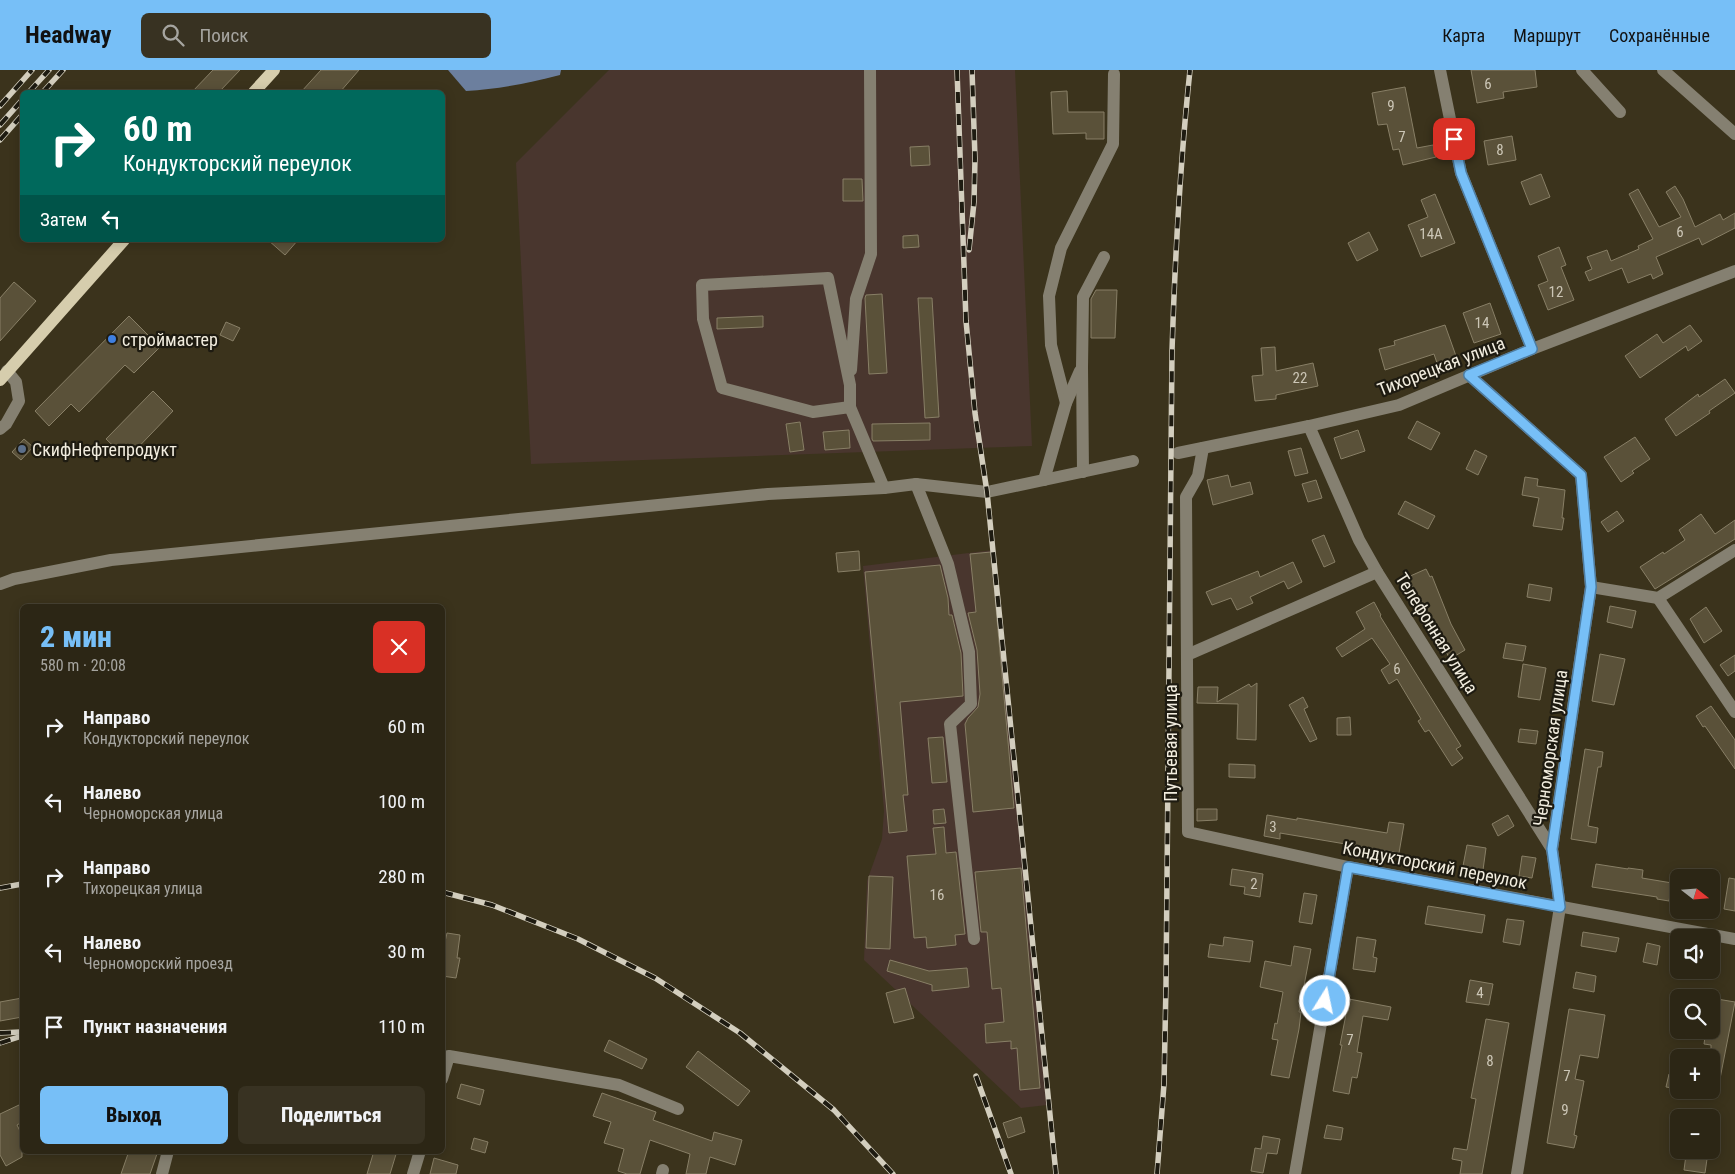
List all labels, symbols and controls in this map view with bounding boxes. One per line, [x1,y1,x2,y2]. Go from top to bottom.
search box [141,13,491,58]
text: Headway [25,21,111,49]
icon: search [159,21,187,49]
text: Поиск [199,24,248,47]
text: Карта [1442,25,1485,46]
text: Маршрут [1513,25,1581,46]
text: Сохранённые [1609,25,1710,46]
house number: 6 [1484,75,1492,93]
house number: 9 [1387,97,1395,115]
text: 60 m [123,109,192,150]
icon: right [40,110,105,175]
pin [1433,118,1475,160]
icon: arrive [1440,125,1468,153]
house number: 7 [1398,128,1406,146]
house number: 8 [1496,141,1504,159]
text: Кондукторский переулок [123,151,352,176]
icon: left [97,205,125,233]
text: Затем [40,208,87,231]
house number: 6 [1676,223,1684,241]
house number: 14А [1419,225,1443,243]
house number: 12 [1549,283,1563,301]
house number: 14 [1475,314,1489,332]
place label: строймастер [122,329,218,350]
street label: Тихорецкая улица [1374,332,1508,400]
marker: строймастер [106,333,118,345]
house number: 22 [1293,369,1307,387]
place label: СкифНефтепродукт [32,439,177,460]
marker: СкифНефтепродукт [16,443,28,455]
street label: Телефонная улица [1391,569,1483,697]
text: 2 мин [40,619,112,654]
button: close [373,621,425,673]
text: 580 m · 20:08 [40,656,126,675]
house number: 6 [1393,660,1401,678]
street label: Черноморская улица [1529,668,1571,828]
street label: Путьевая улица [1160,684,1181,802]
text: Направо [83,706,150,729]
icon: right [40,713,68,741]
text: 60 m [388,715,425,738]
text: Кондукторский переулок [83,729,249,748]
text: Налево [83,781,141,804]
icon: left [40,788,68,816]
text: 100 m [378,790,425,813]
text: Черноморская улица [83,804,223,823]
house number: 3 [1269,818,1277,836]
street label: Кондукторский переулок [1341,837,1529,893]
text: Направо [83,856,150,879]
icon: right [40,863,68,891]
text: 280 m [378,865,425,888]
north arrow [1670,869,1720,919]
map controls [1670,869,1720,1159]
house number: 2 [1250,875,1258,893]
text: Тихорецкая улица [83,879,203,898]
house number: 16 [930,886,944,904]
button: sound [1670,929,1720,979]
text: Налево [83,931,141,954]
icon: left [40,938,68,966]
text: 30 m [388,940,425,963]
text: Черноморский проезд [83,954,233,973]
position arrow [1298,974,1350,1026]
house number: 4 [1476,984,1484,1002]
button: search [1670,989,1720,1039]
icon: arrive [40,1013,68,1041]
text: Пункт назначения [83,1015,227,1038]
text: 110 m [378,1015,425,1038]
house number: 7 [1346,1031,1354,1049]
button: + [1670,1049,1720,1099]
house number: 8 [1486,1052,1494,1070]
house number: 7 [1563,1067,1571,1085]
button: Выход [40,1086,228,1144]
button: Поделиться [238,1086,425,1144]
house number: 9 [1561,1101,1569,1119]
button: − [1670,1109,1720,1159]

